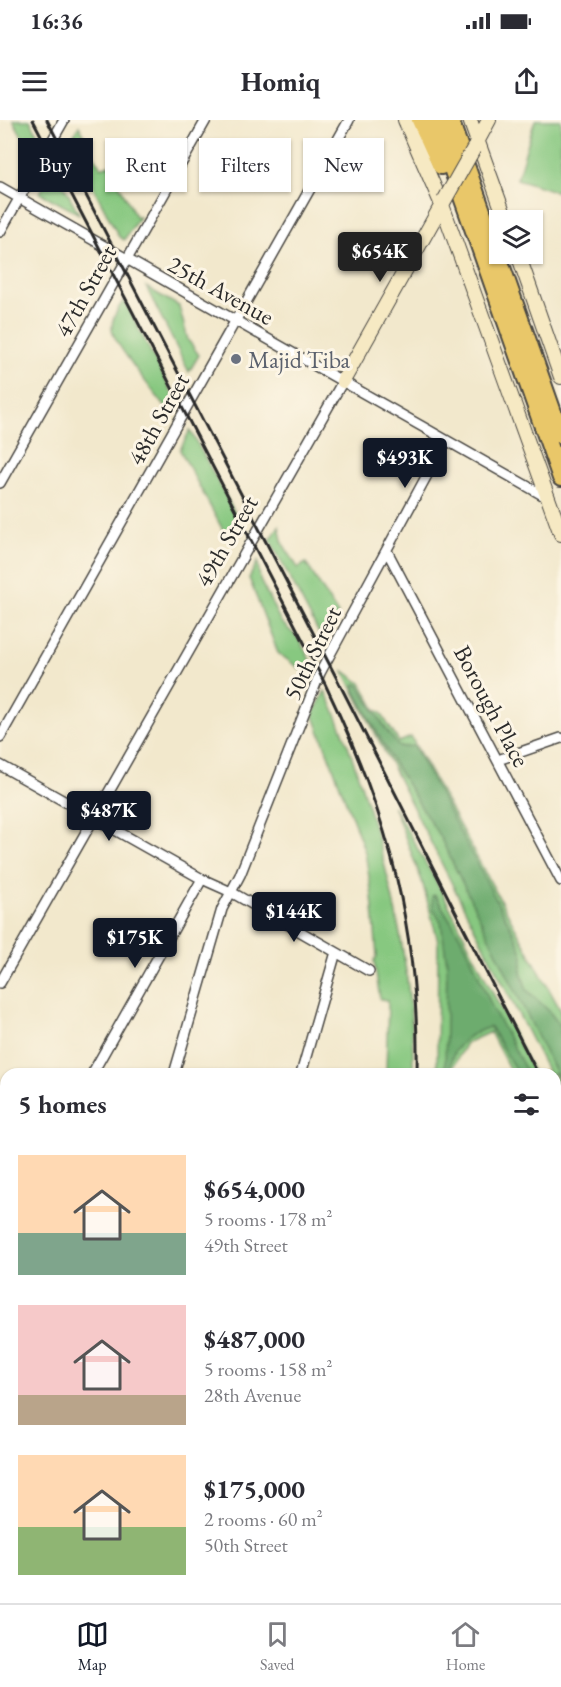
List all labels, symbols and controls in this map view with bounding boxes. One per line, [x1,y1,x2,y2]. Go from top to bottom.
text: 16:36 [30,7,83,36]
text: Homiq [241,64,320,99]
icon: menu [18,65,51,98]
icon: share [510,65,543,98]
chip: Buy [18,138,93,192]
chip: Rent [105,138,187,192]
chip: Filters [199,138,291,192]
chip: New [303,138,384,192]
map controls [489,210,543,264]
button: layers [489,210,543,264]
pin: $654K [338,232,422,283]
text: $654K [352,238,408,264]
street label: 47th Street [47,239,123,342]
street label: 25th Avenue [162,248,280,332]
place label: Majid Tiba [248,344,351,375]
marker: Majid Tiba [229,352,243,366]
street label: 48th Street [120,367,196,470]
pin: $493K [363,438,447,489]
text: $493K [377,444,433,470]
street label: 49th Street [187,489,265,592]
street label: 50th Street [276,601,348,705]
street label: Borough Place [447,640,537,772]
pin: $487K [67,791,151,842]
text: $487K [81,797,137,823]
pin: $144K [252,892,336,943]
text: $144K [266,898,322,924]
pin: $175K [93,918,177,969]
text: $175K [107,924,163,950]
text: 5 homes [18,1087,107,1121]
icon: filters [510,1088,543,1121]
text: $654,000 [204,1172,305,1206]
icon: home [66,1179,138,1251]
text: 5 rooms · 178 m² [204,1206,332,1232]
text: 49th Street [204,1232,288,1258]
text: $487,000 [204,1322,305,1356]
icon: home [66,1329,138,1401]
text: 5 rooms · 158 m² [204,1356,332,1382]
text: 28th Avenue [204,1382,301,1408]
text: $175,000 [204,1472,305,1506]
icon: home [66,1479,138,1551]
text: 2 rooms · 60 m² [204,1506,323,1532]
text: 50th Street [204,1532,288,1558]
tab: Map [76,1618,109,1675]
tab: Saved [260,1618,294,1675]
tab: Home [446,1618,485,1675]

